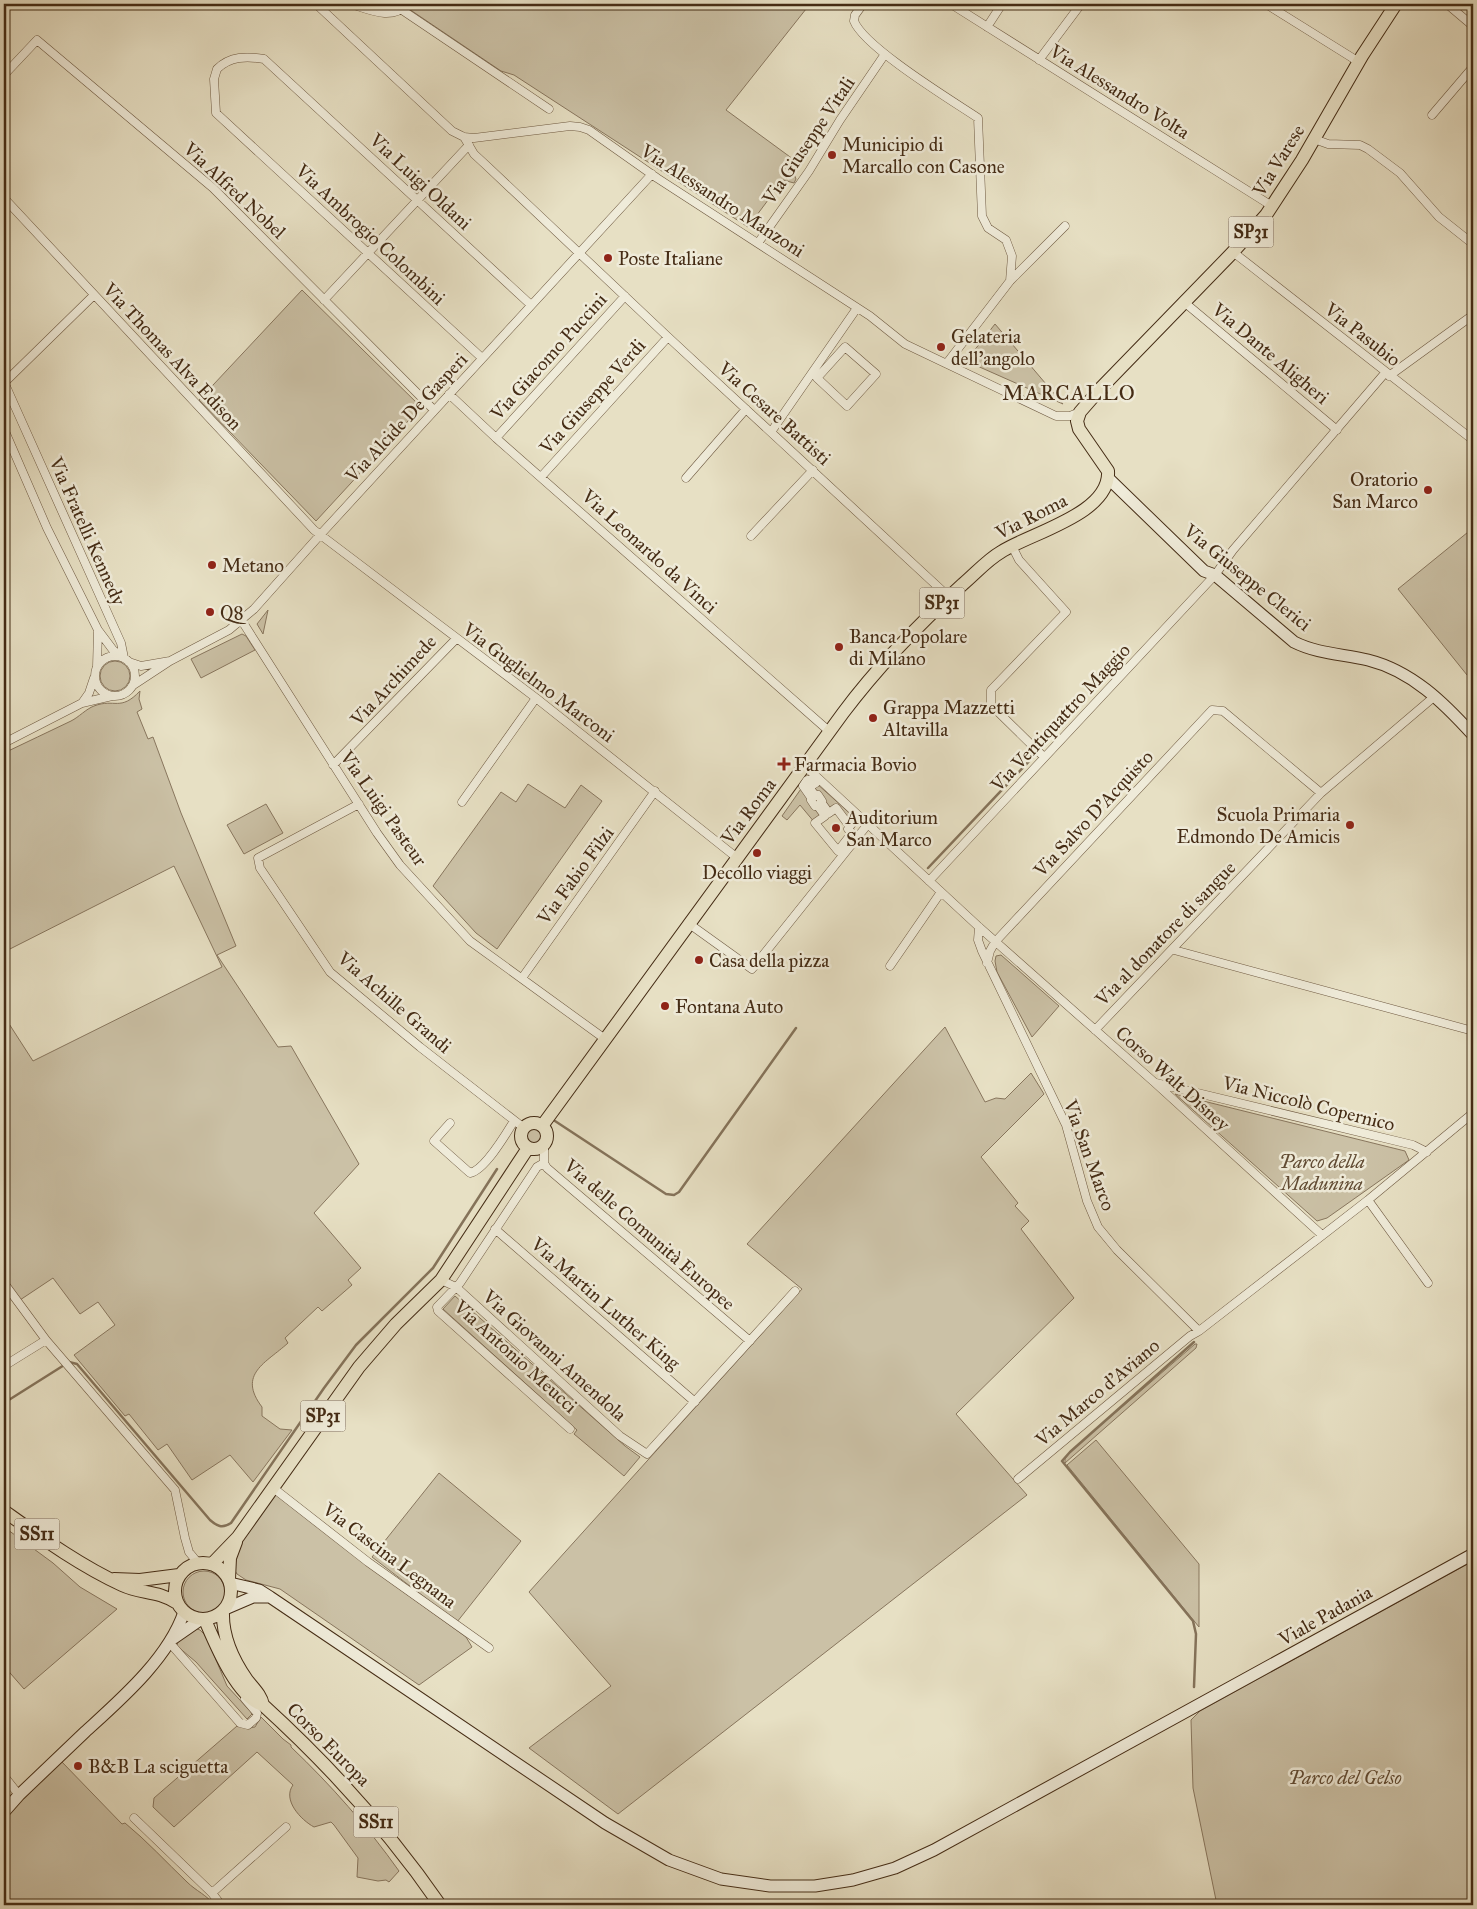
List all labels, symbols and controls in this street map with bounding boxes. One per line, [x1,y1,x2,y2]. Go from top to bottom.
street label: Via Alessandro Volta [1045,39,1195,144]
street label: Via Giuseppe Vitali [757,72,860,209]
street label: Via Varese [1247,120,1309,201]
street label: Via Luigi Oldani [364,128,476,235]
place label: Municipio di Marcallo con Casone [842,133,1005,178]
street label: Via Alfred Nobel [178,137,291,244]
street label: Via Alessandro Manzoni [636,138,809,262]
marker: Municipio di Marcallo con Casone [826,149,838,161]
street label: Via Ambrogio Colombini [290,158,450,310]
road number: SP31 [1228,216,1274,248]
place label: Poste Italiane [618,247,723,270]
marker: Poste Italiane [602,252,614,264]
street label: Via Thomas Alva Edison [98,277,247,435]
street label: Via Giacomo Puccini [485,288,611,425]
street label: Via Dante Aligheri [1206,297,1334,410]
street label: Via Pasubio [1319,297,1406,371]
place label: Gelateria dell'angolo [951,325,1035,371]
street label: Via Giuseppe Verdi [534,334,650,459]
marker: Gelateria dell'angolo [935,341,947,353]
street label: Via Alcide De Gasperi [340,348,472,488]
street label: Via Cesare Battisti [713,356,836,470]
district label: MARCALLO [1002,380,1136,406]
street label: Via Fratelli Kennedy [44,453,131,610]
place label: Oratorio San Marco [1332,468,1418,513]
street label: Via Leonardo da Vinci [576,484,722,618]
marker: Oratorio San Marco [1422,484,1434,496]
street label: Via Roma [991,488,1072,545]
street label: Via Giuseppe Clerici [1179,518,1316,636]
place label: Metano [222,554,284,577]
marker: Metano [206,559,218,571]
road number: SP31 [920,588,964,618]
place label: Q8 [220,601,247,624]
marker: Q8 [204,606,216,618]
street label: Via Guglielmo Marconi [457,617,619,748]
place label: Banca Popolare di Milano [849,625,967,670]
street label: Via Archimede [345,630,441,731]
street label: Via Ventiquattro Maggio [985,638,1136,798]
marker: Banca Popolare di Milano [833,641,845,653]
place label: Grappa Mazzetti Altavilla [882,696,1015,741]
marker: Grappa Mazzetti Altavilla [867,712,879,724]
street label: Via Luigi Pasteur [334,745,432,872]
street label: Via Salvo D'Acquisto [1028,745,1159,883]
place label: Farmacia Bovio [794,753,917,776]
marker: Farmacia Bovio [778,758,790,770]
street label: Via Roma [715,773,781,850]
place label: Scuola Primaria Edmondo De Amicis [1177,803,1341,848]
place label: Auditorium San Marco [845,806,938,851]
marker: Scuola Primaria Edmondo De Amicis [1344,819,1356,831]
street label: Via Fabio Filzi [532,822,619,930]
marker: Auditorium San Marco [830,822,842,834]
marker: Decollo viaggi [751,847,763,859]
street label: Via al donatore di sangue [1090,856,1241,1012]
place label: Decollo viaggi [702,861,812,885]
street label: Via Achille Grandi [332,946,456,1058]
place label: Casa della pizza [709,949,830,972]
marker: Casa della pizza [693,954,705,966]
place label: Fontana Auto [675,995,783,1018]
marker: Fontana Auto [659,1000,671,1012]
street label: Corso Walt Disney [1111,1021,1235,1136]
street label: Via Niccolò Copernico [1219,1071,1398,1136]
street label: Via San Marco [1058,1096,1120,1214]
park label: Parco della Madunina [1279,1150,1365,1195]
street label: Via delle Comunità Europee [559,1153,740,1315]
street label: Via Martin Luther King [525,1232,685,1375]
street label: Via Giovanni Amendola [477,1284,632,1427]
street label: Via Antonio Meucci [449,1294,582,1418]
street label: Via Marco d'Aviano [1030,1334,1164,1452]
road number: SP31 [300,1400,346,1432]
street label: Via Cascina Legnana [317,1497,462,1615]
road number: SS11 [15,1518,60,1550]
street label: Viale Padania [1274,1580,1377,1651]
street label: Corso Europa [282,1698,376,1792]
place label: B&B La sciguetta [88,1755,229,1779]
marker: B&B La sciguetta [72,1760,84,1772]
park label: Parco del Gelso [1288,1766,1402,1789]
road number: SS11 [354,1806,398,1838]

